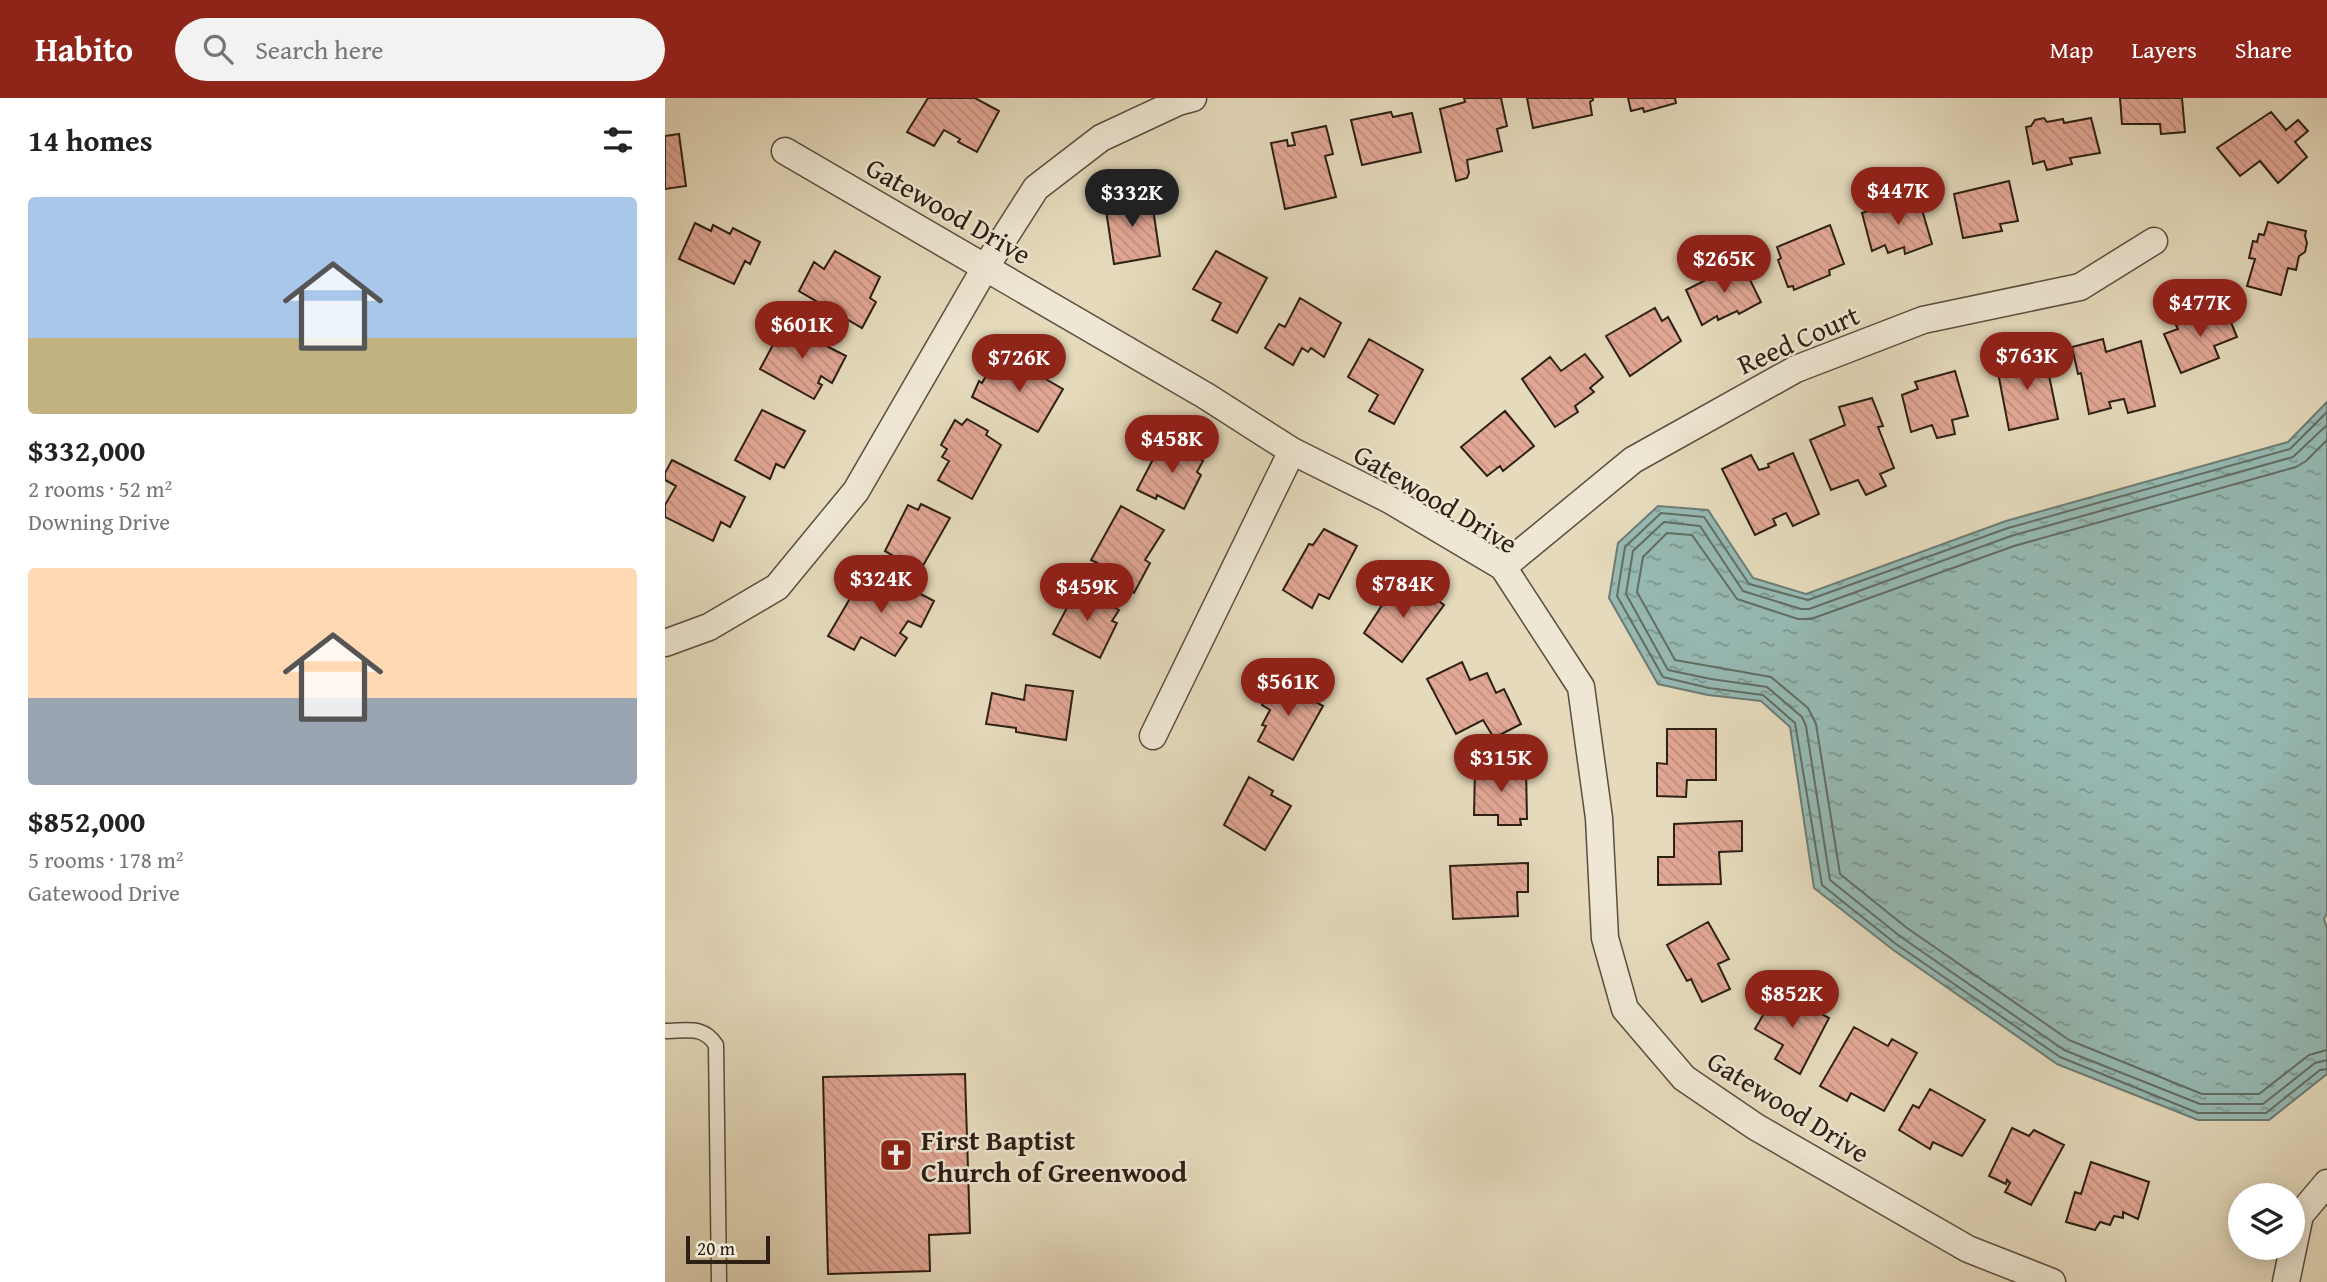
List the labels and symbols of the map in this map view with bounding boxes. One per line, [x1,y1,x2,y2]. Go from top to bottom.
street label: Gatewood Drive [859,146,1039,274]
pin: $447K [1849,167,1947,227]
pin: $332K [1083,170,1181,229]
pin: $265K [1675,236,1773,295]
pin: $477K [2151,280,2249,339]
street label: Reed Court [1730,294,1866,384]
pin: $601K [753,302,851,361]
pin: $763K [1978,332,2076,392]
pin: $726K [970,334,1068,394]
pin: $458K [1123,416,1221,475]
street label: Gatewood Drive [1346,433,1526,563]
pin: $324K [832,556,930,615]
pin: $784K [1354,560,1452,620]
pin: $459K [1038,564,1136,623]
pin: $561K [1239,658,1337,718]
pin: $315K [1452,734,1550,794]
pin: $852K [1743,970,1841,1030]
street label: Gatewood Drive [1700,1040,1878,1172]
place label: First Baptist Church of Greenwood [921,1119,1188,1192]
church icon: First Baptist Church of Greenwood [877,1136,915,1174]
scale bar [686,1233,770,1265]

